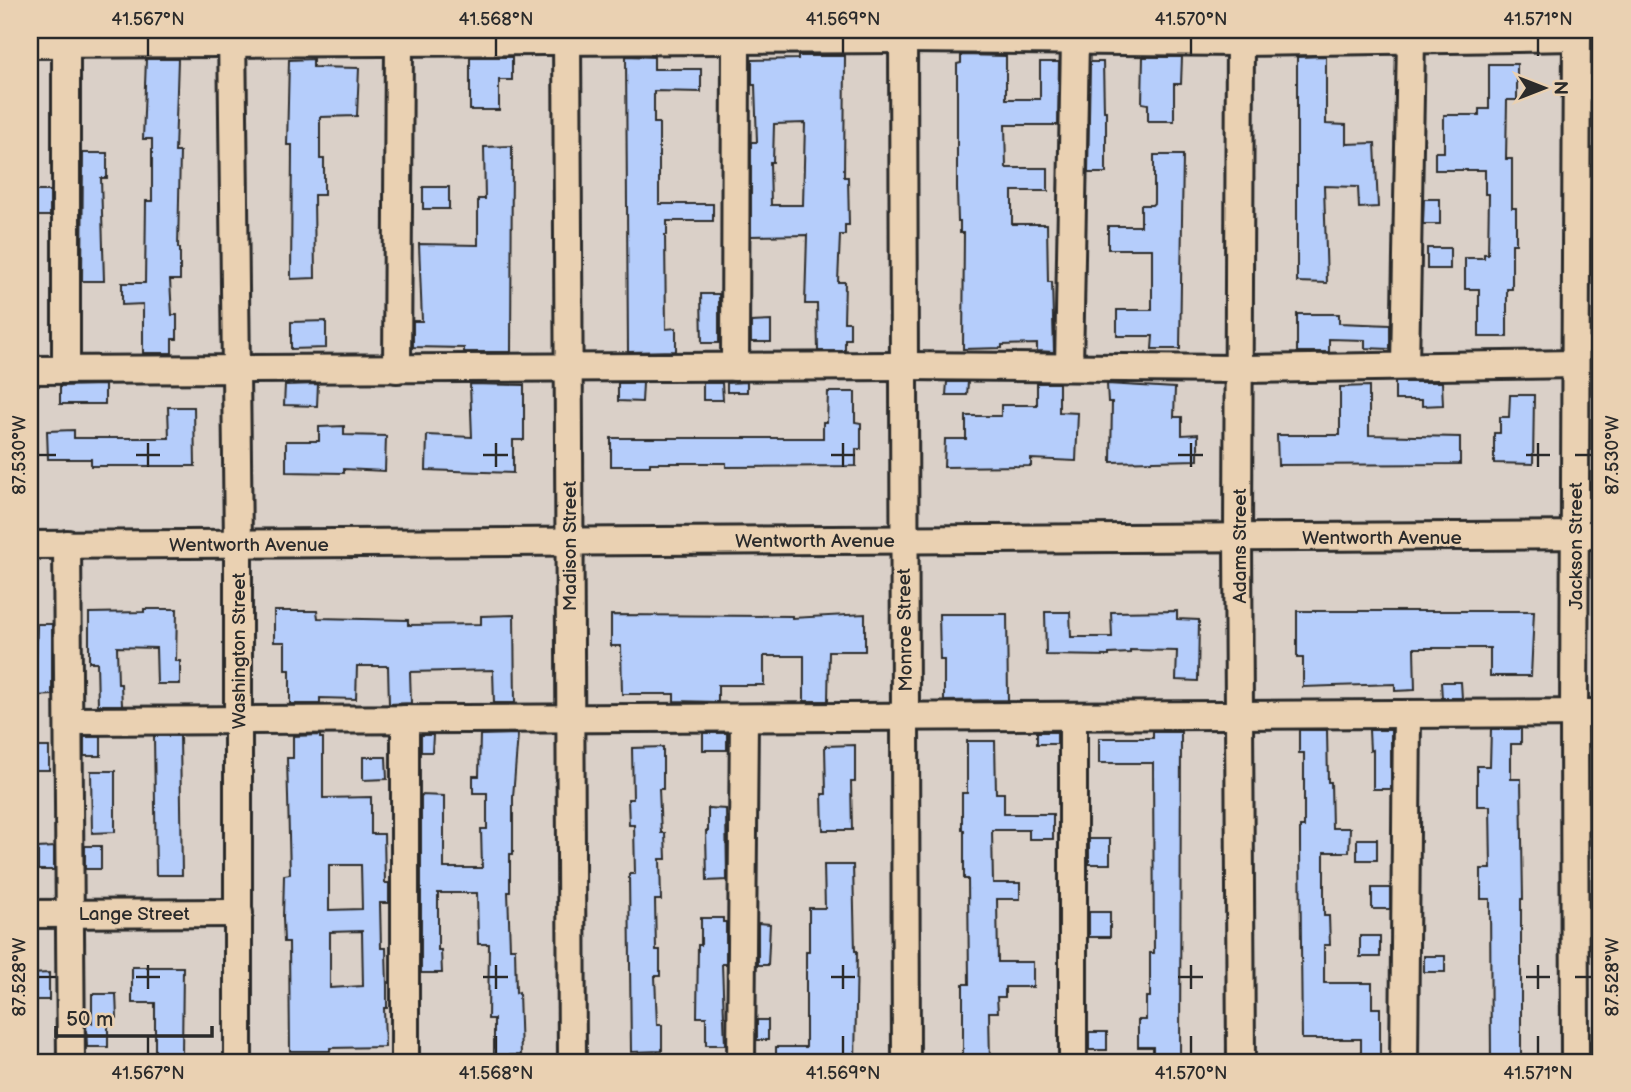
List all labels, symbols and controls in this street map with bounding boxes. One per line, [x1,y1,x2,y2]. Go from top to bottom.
text: 41.567°N [111,9,185,30]
text: 41.568°N [458,9,534,30]
text: 41.569°N [805,9,881,30]
text: 41.570°N [1154,9,1228,30]
text: 41.571°N [1503,9,1573,30]
north arrow [1508,52,1578,122]
text: N [1548,81,1571,95]
text: 87.530°W [9,415,30,495]
text: 87.530°W [1602,415,1623,495]
street label: Madison Street [559,481,582,611]
street label: Jackson Street [1565,482,1588,610]
street label: Adams Street [1229,488,1252,603]
street label: Wentworth Avenue [1302,527,1462,550]
street label: Wentworth Avenue [735,530,895,553]
street label: Wentworth Avenue [169,534,329,557]
street label: Monroe Street [893,568,918,692]
street label: Washington Street [228,572,251,729]
street label: Lange Street [78,903,190,926]
text: 87.528°W [9,937,30,1016]
text: 87.528°W [1602,937,1623,1016]
scale bar [56,994,212,1038]
text: 50 m [66,1007,113,1032]
text: 41.567°N [111,1063,185,1084]
text: 41.568°N [458,1063,534,1084]
text: 41.569°N [805,1063,881,1084]
text: 41.570°N [1154,1063,1228,1084]
text: 41.571°N [1503,1063,1573,1084]

